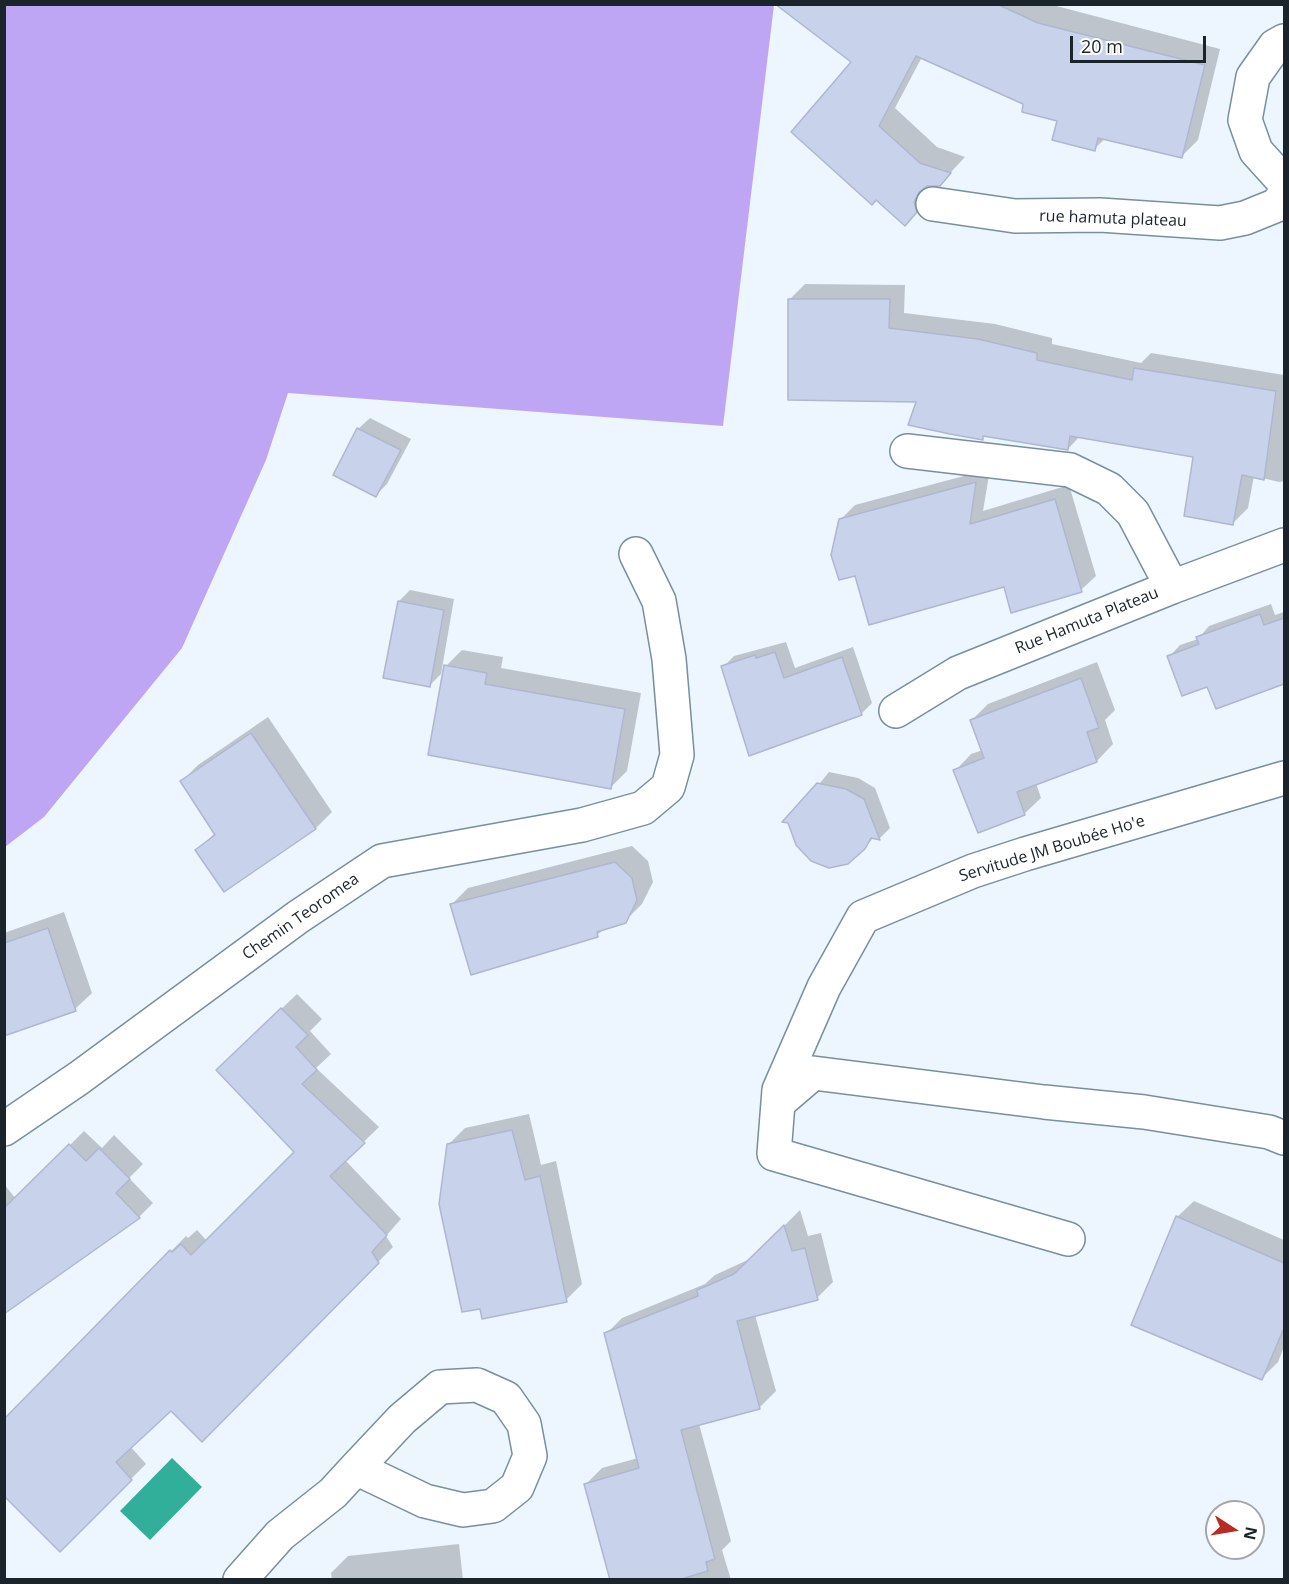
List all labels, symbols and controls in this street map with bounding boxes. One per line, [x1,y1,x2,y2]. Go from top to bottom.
scale bar [1073,24,1210,62]
text: 20 m [1081,34,1123,58]
street label: rue hamuta plateau [1039,207,1187,231]
street label: Rue Hamuta Plateau [1013,583,1161,659]
street label: Servitude JM Boubée Ho'e [957,812,1147,886]
street label: Chemin Teoromea [239,870,363,964]
north arrow [1205,1500,1265,1560]
text: N [1239,1525,1263,1542]

